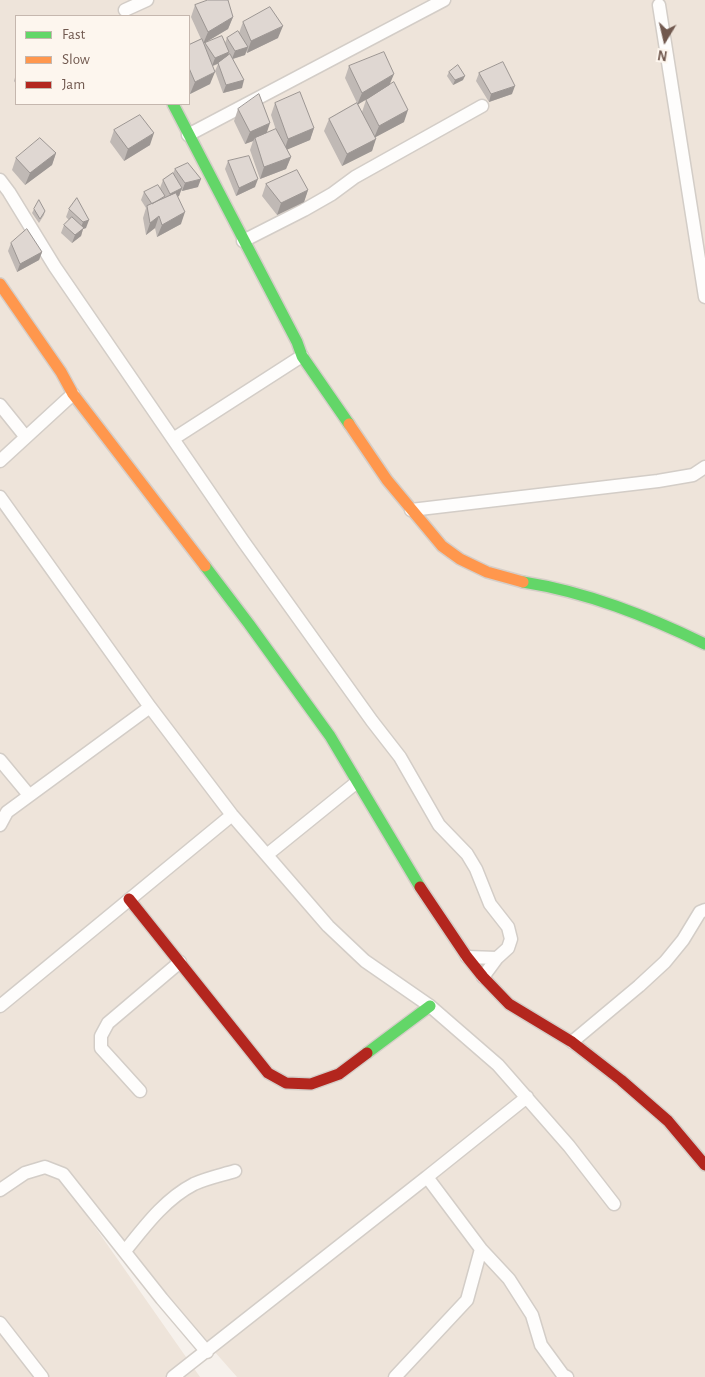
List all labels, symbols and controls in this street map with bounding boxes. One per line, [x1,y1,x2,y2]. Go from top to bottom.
legend [15,15,190,105]
north arrow [640,15,690,65]
text: Fast [62,27,85,42]
text: N [657,47,669,62]
text: Slow [62,52,90,67]
text: Jam [62,77,85,92]

